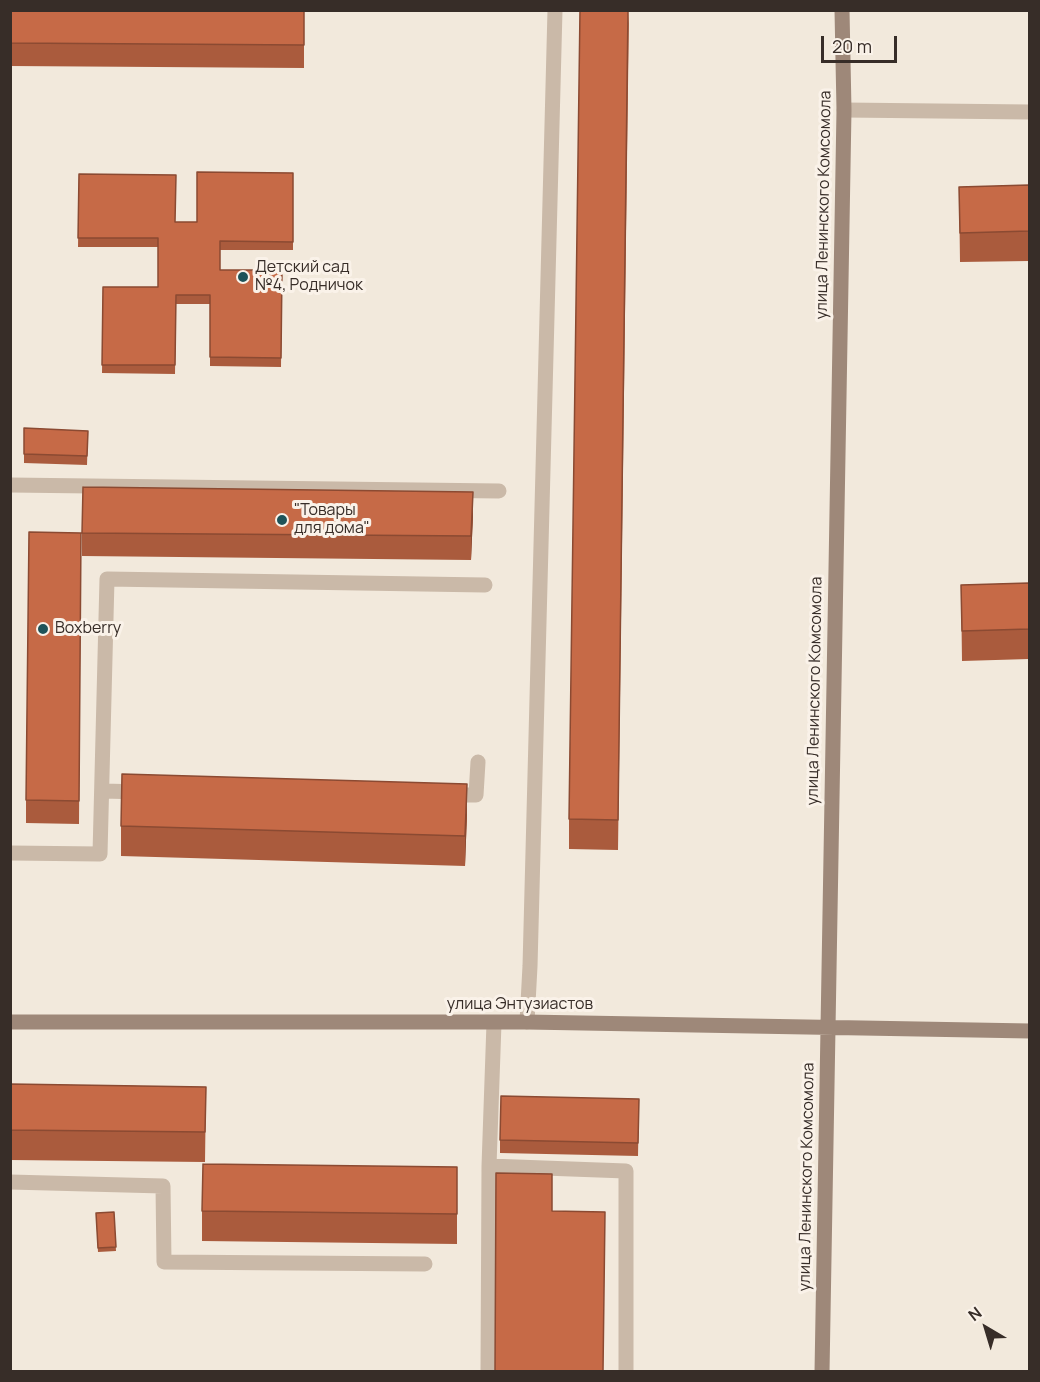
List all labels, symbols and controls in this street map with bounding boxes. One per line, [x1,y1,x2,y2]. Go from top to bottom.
scale bar [824,24,900,62]
text: 20 m [832,34,872,58]
street label: улица Ленинского Комсомола [812,90,836,320]
place label: Детский сад №4, Родничок [255,258,363,296]
marker: Детский сад №4, Родничок [236,270,250,284]
place label: "Товары для дома" [294,501,370,539]
marker: "Товары для дома" [275,513,289,527]
street label: улица Ленинского Комсомола [803,576,827,806]
place label: Boxberry [55,619,121,639]
marker: Boxberry [36,622,50,636]
street label: улица Энтузиастов [447,995,593,1015]
street label: улица Ленинского Комсомола [795,1062,819,1292]
north arrow [956,1298,1016,1358]
text: N [964,1302,986,1326]

